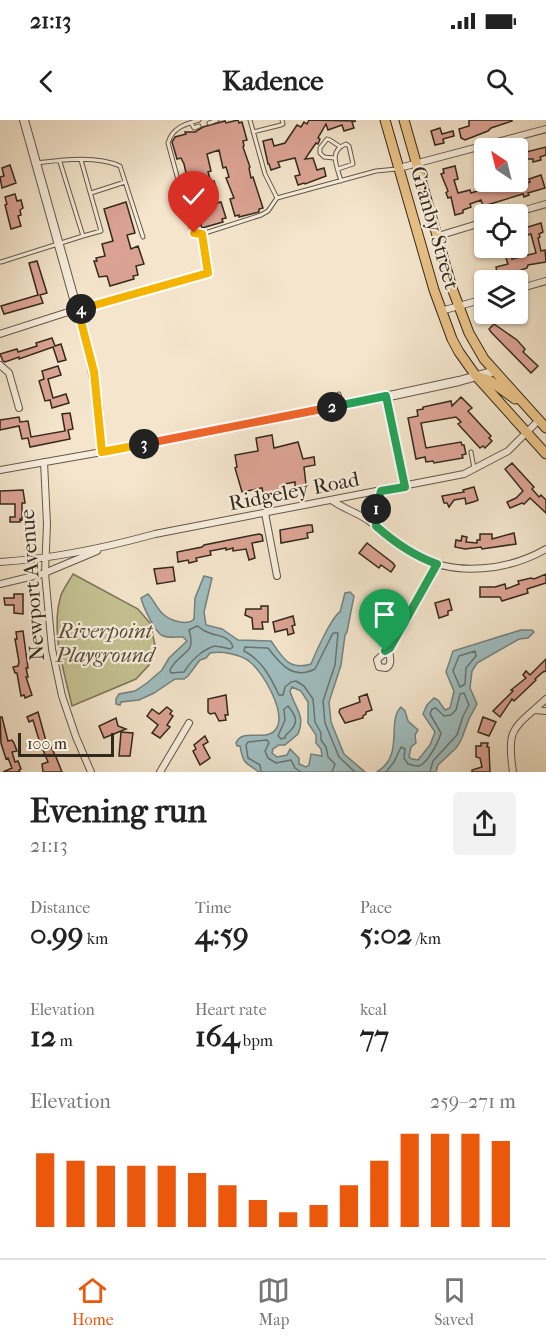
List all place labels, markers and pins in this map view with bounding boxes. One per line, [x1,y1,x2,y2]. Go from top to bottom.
pin [168,171,219,233]
pin: 4 [66,294,96,324]
pin: 2 [317,392,347,422]
pin: 3 [129,429,159,459]
pin: 1 [361,494,391,524]
pin [359,589,410,651]

